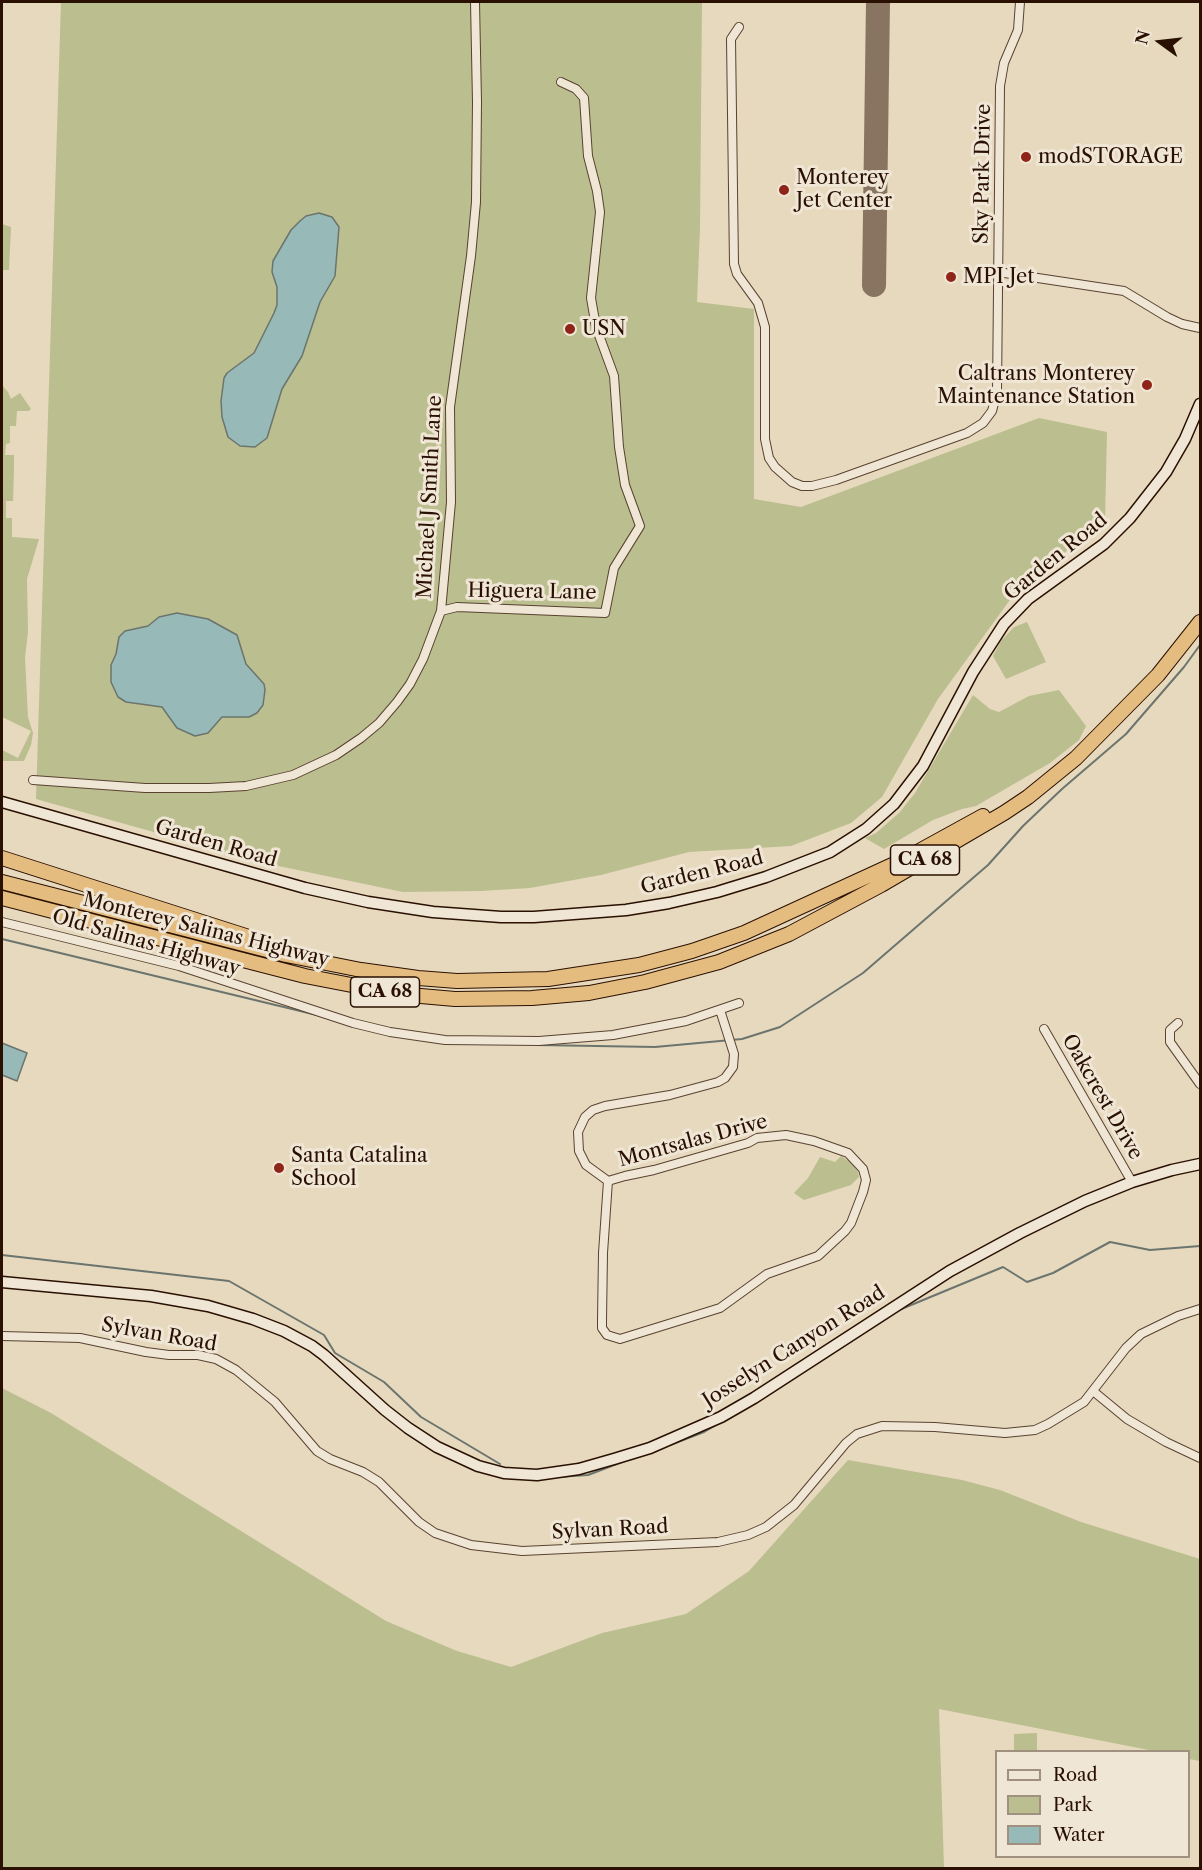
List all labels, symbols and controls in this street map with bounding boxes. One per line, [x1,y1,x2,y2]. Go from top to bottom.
north arrow [1130,12,1190,72]
text: N [1131,28,1154,47]
street label: Sky Park Drive [970,104,996,244]
place label: modSTORAGE [1038,145,1183,169]
marker: modSTORAGE [1019,150,1033,164]
place label: Monterey Jet Center [796,166,892,213]
marker: Monterey Jet Center [777,183,791,197]
place label: MPI Jet [963,265,1034,289]
marker: MPI Jet [944,270,958,284]
place label: USN [582,317,626,341]
marker: USN [563,322,577,336]
place label: Caltrans Monterey Maintenance Station [937,362,1135,409]
marker: Caltrans Monterey Maintenance Station [1140,378,1154,392]
street label: Michael J Smith Lane [413,395,447,599]
street label: Garden Road [1000,508,1112,606]
street label: Higuera Lane [467,579,597,605]
street label: Garden Road [152,815,280,873]
road number: CA 68 [890,845,960,875]
street label: Garden Road [638,846,766,900]
street label: Monterey Salinas Highway [81,888,331,972]
street label: Old Salinas Highway [49,905,243,981]
road number: CA 68 [350,977,420,1007]
street label: Oakcrest Drive [1056,1030,1148,1164]
street label: Montsalas Drive [616,1110,770,1172]
place label: Santa Catalina School [291,1144,428,1191]
marker: Santa Catalina School [272,1161,286,1175]
street label: Josselyn Canyon Road [698,1281,890,1413]
street label: Sylvan Road [99,1313,219,1357]
street label: Sylvan Road [551,1515,669,1545]
legend [995,1750,1190,1858]
text: Road [1053,1764,1098,1786]
text: Park [1053,1794,1092,1816]
text: Water [1053,1824,1105,1846]

